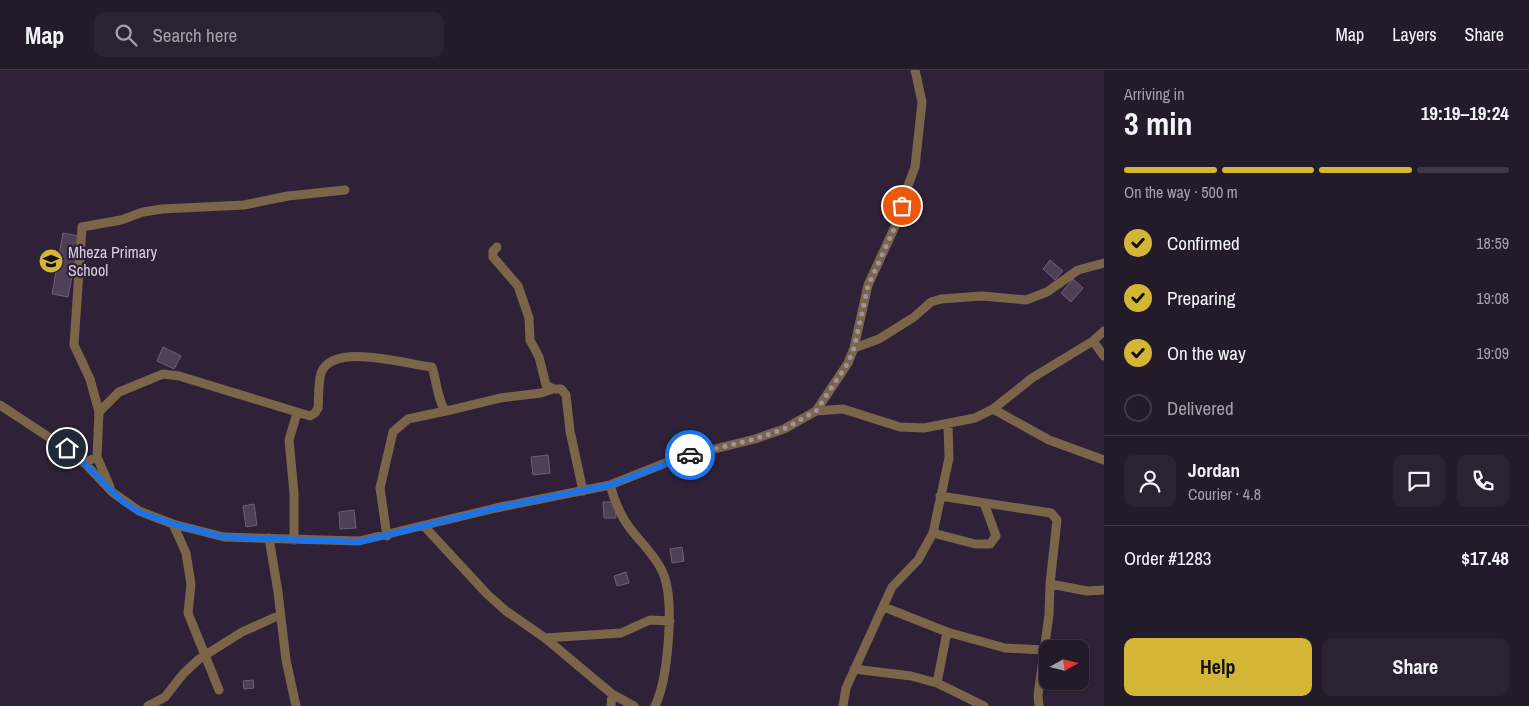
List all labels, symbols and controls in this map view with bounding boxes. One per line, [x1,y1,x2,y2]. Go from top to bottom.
search box [94,12,444,57]
text: Map [25,19,64,51]
icon: search [112,21,140,49]
text: Search here [152,22,237,48]
text: Map [1336,22,1364,47]
text: Layers [1392,22,1437,47]
text: Share [1465,22,1504,47]
text: Arriving in [1124,83,1185,105]
text: 19:19–19:24 [1421,100,1509,126]
text: 3 min [1124,102,1193,145]
text: On the way · 500 m [1124,181,1238,203]
pin [881,185,923,227]
icon: bag [888,192,916,220]
icon: check [1124,229,1152,257]
text: Confirmed [1167,230,1240,256]
text: 18:59 [1476,232,1509,254]
place label: Mheza Primary School [68,241,157,281]
school or university icon: Mheza Primary School [38,248,64,274]
icon: check [1124,284,1152,312]
text: Preparing [1167,285,1235,311]
text: 19:08 [1476,287,1509,309]
icon: check [1124,339,1152,367]
text: On the way [1167,340,1246,366]
text: 19:09 [1476,342,1509,364]
text: Delivered [1167,395,1234,421]
pin [46,427,88,469]
courier [665,430,715,480]
icon: home [53,434,81,462]
icon: car [676,441,704,469]
button: person [1124,455,1176,507]
button: chat [1393,455,1445,507]
button: phone [1457,455,1509,507]
text: Jordan [1188,457,1240,483]
text: Courier · 4.8 [1188,483,1261,505]
text: Order #1283 [1124,545,1211,571]
text: $17.48 [1461,545,1509,571]
button: Help [1124,638,1312,696]
button: Share [1322,638,1509,696]
north arrow [1039,640,1089,690]
map controls [1039,640,1089,690]

